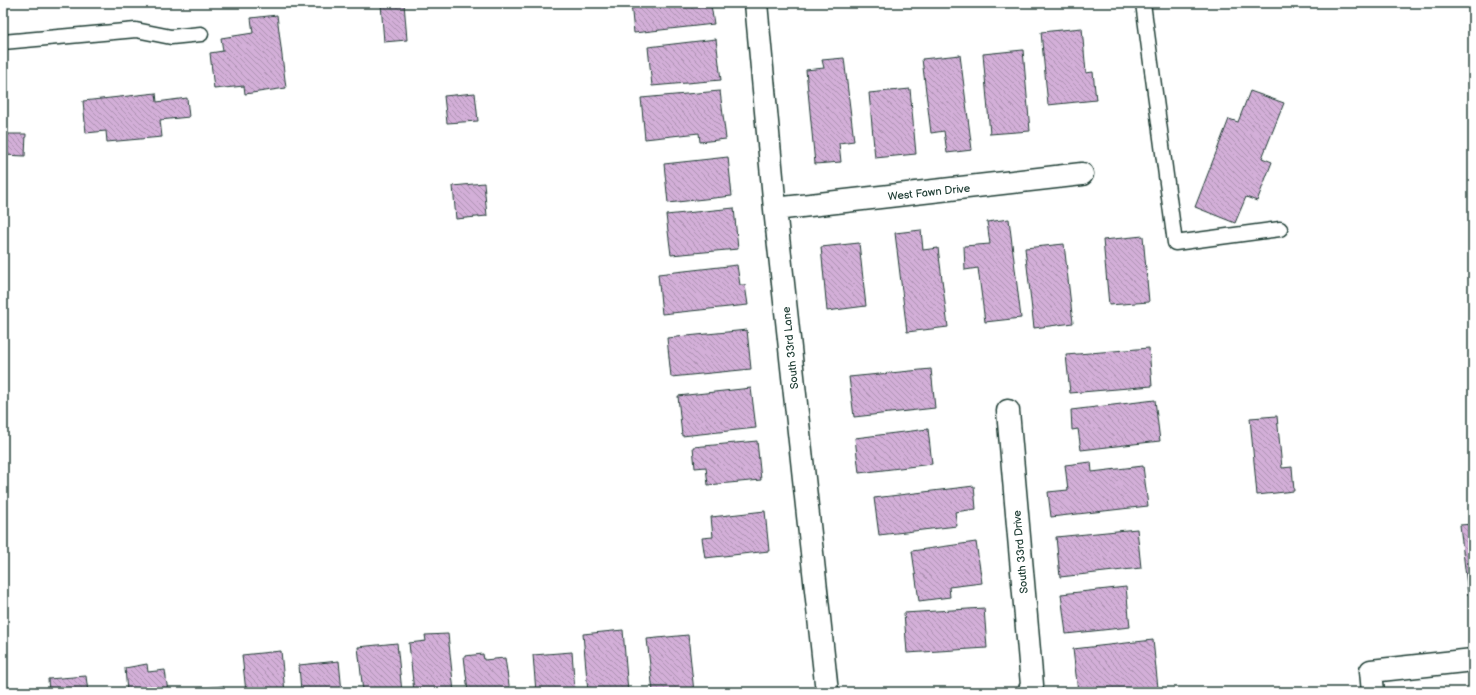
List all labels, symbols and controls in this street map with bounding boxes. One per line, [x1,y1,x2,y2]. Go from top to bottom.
street label: West Fawn Drive [887,182,971,203]
street label: South 33rd Lane [780,306,801,390]
street label: South 33rd Drive [1010,509,1031,594]

